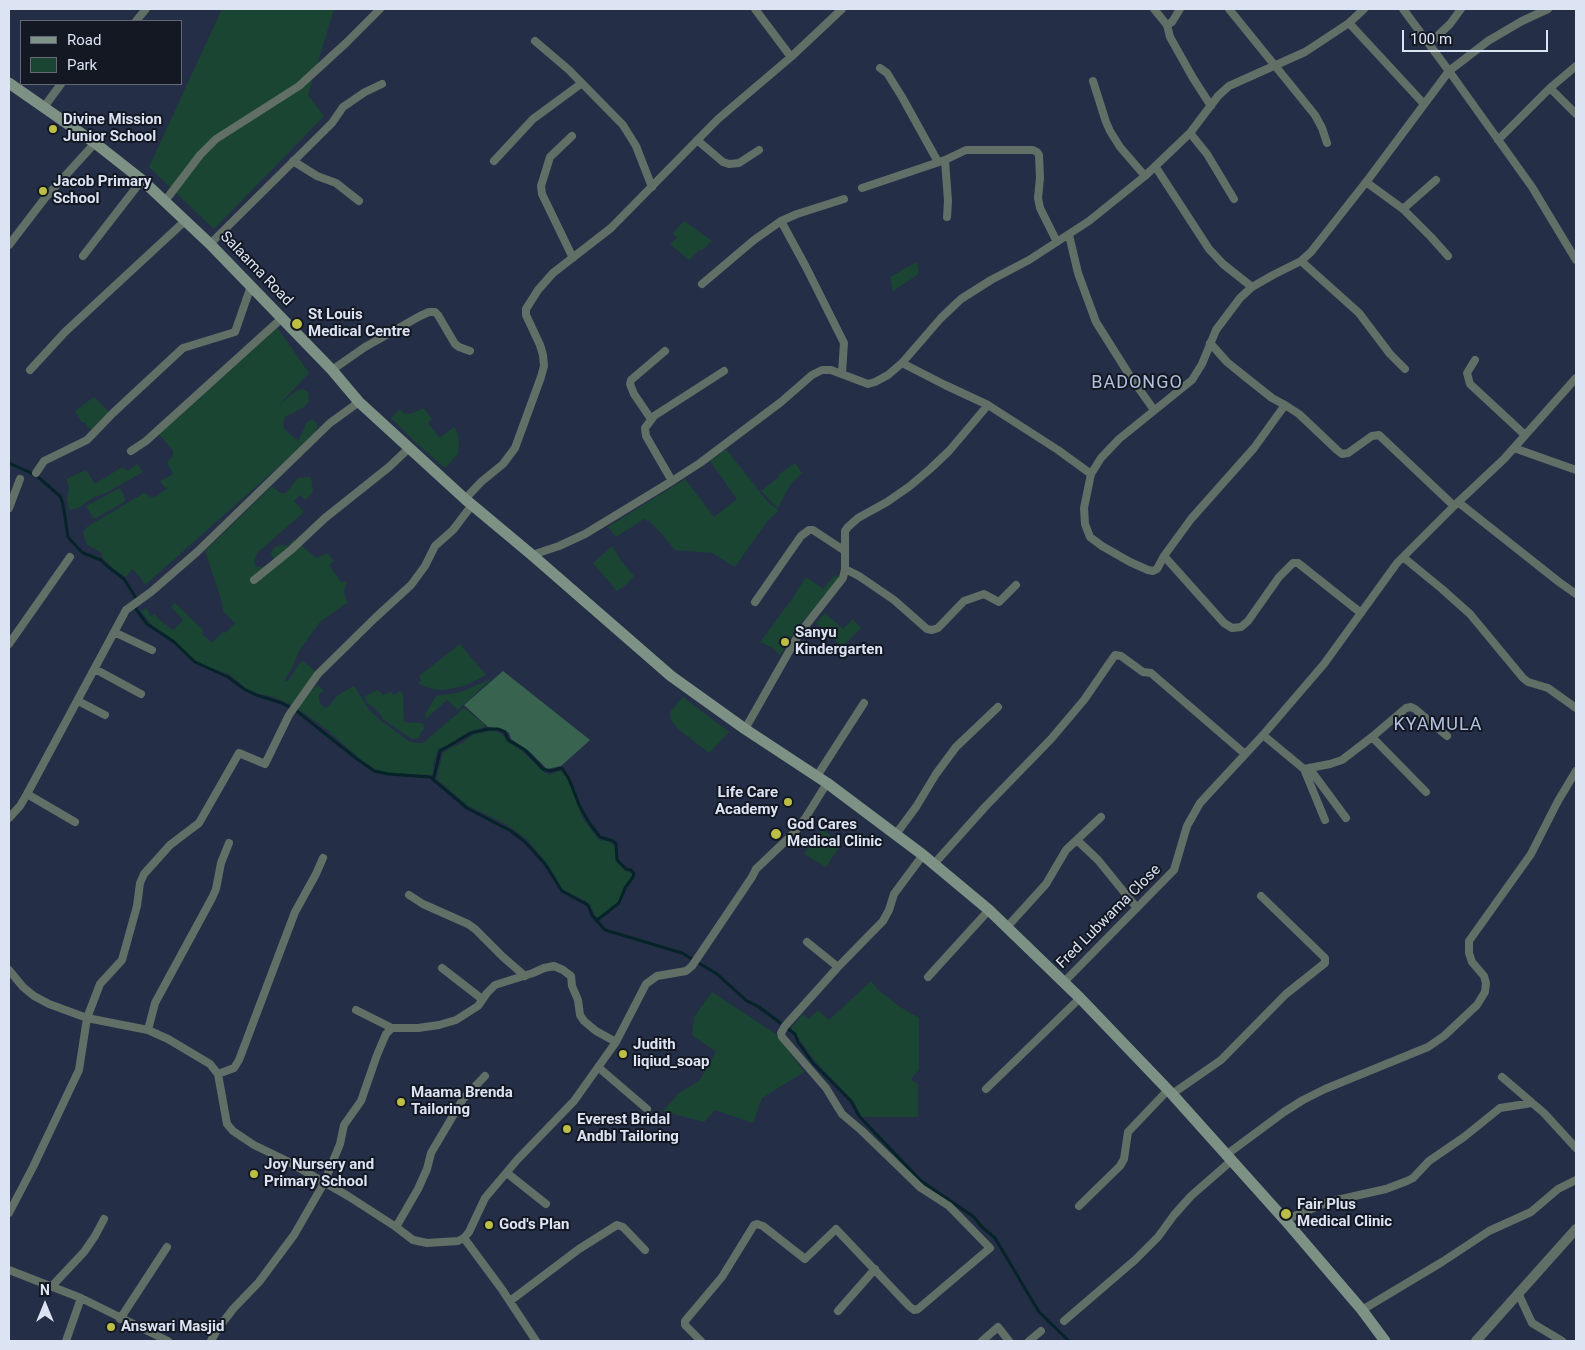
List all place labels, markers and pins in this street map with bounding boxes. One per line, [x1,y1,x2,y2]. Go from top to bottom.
place label: Divine Mission Junior School [63,111,162,146]
marker: Divine Mission Junior School [47,123,59,135]
place label: Jacob Primary School [53,173,151,208]
marker: Jacob Primary School [37,185,49,197]
place label: St Louis Medical Centre [308,306,410,341]
marker: St Louis Medical Centre [290,317,304,331]
place label: Sanyu Kindergarten [795,624,883,659]
marker: Sanyu Kindergarten [779,636,791,648]
place label: Life Care Academy [715,784,778,819]
marker: Life Care Academy [782,796,794,808]
place label: God Cares Medical Clinic [787,816,882,851]
marker: God Cares Medical Clinic [769,827,783,841]
place label: Judith liqiud_soap [633,1036,710,1071]
marker: Judith liqiud_soap [617,1048,629,1060]
place label: Maama Brenda Tailoring [411,1084,513,1119]
marker: Maama Brenda Tailoring [395,1096,407,1108]
place label: Everest Bridal Andbl Tailoring [577,1111,679,1146]
marker: Everest Bridal Andbl Tailoring [561,1123,573,1135]
place label: Joy Nursery and Primary School [264,1156,374,1191]
marker: Joy Nursery and Primary School [248,1168,260,1180]
place label: Fair Plus Medical Clinic [1297,1196,1392,1231]
marker: Fair Plus Medical Clinic [1279,1207,1293,1221]
place label: God's Plan [499,1216,569,1234]
marker: God's Plan [483,1219,495,1231]
place label: Answari Masjid [121,1318,224,1336]
marker: Answari Masjid [105,1321,117,1333]

